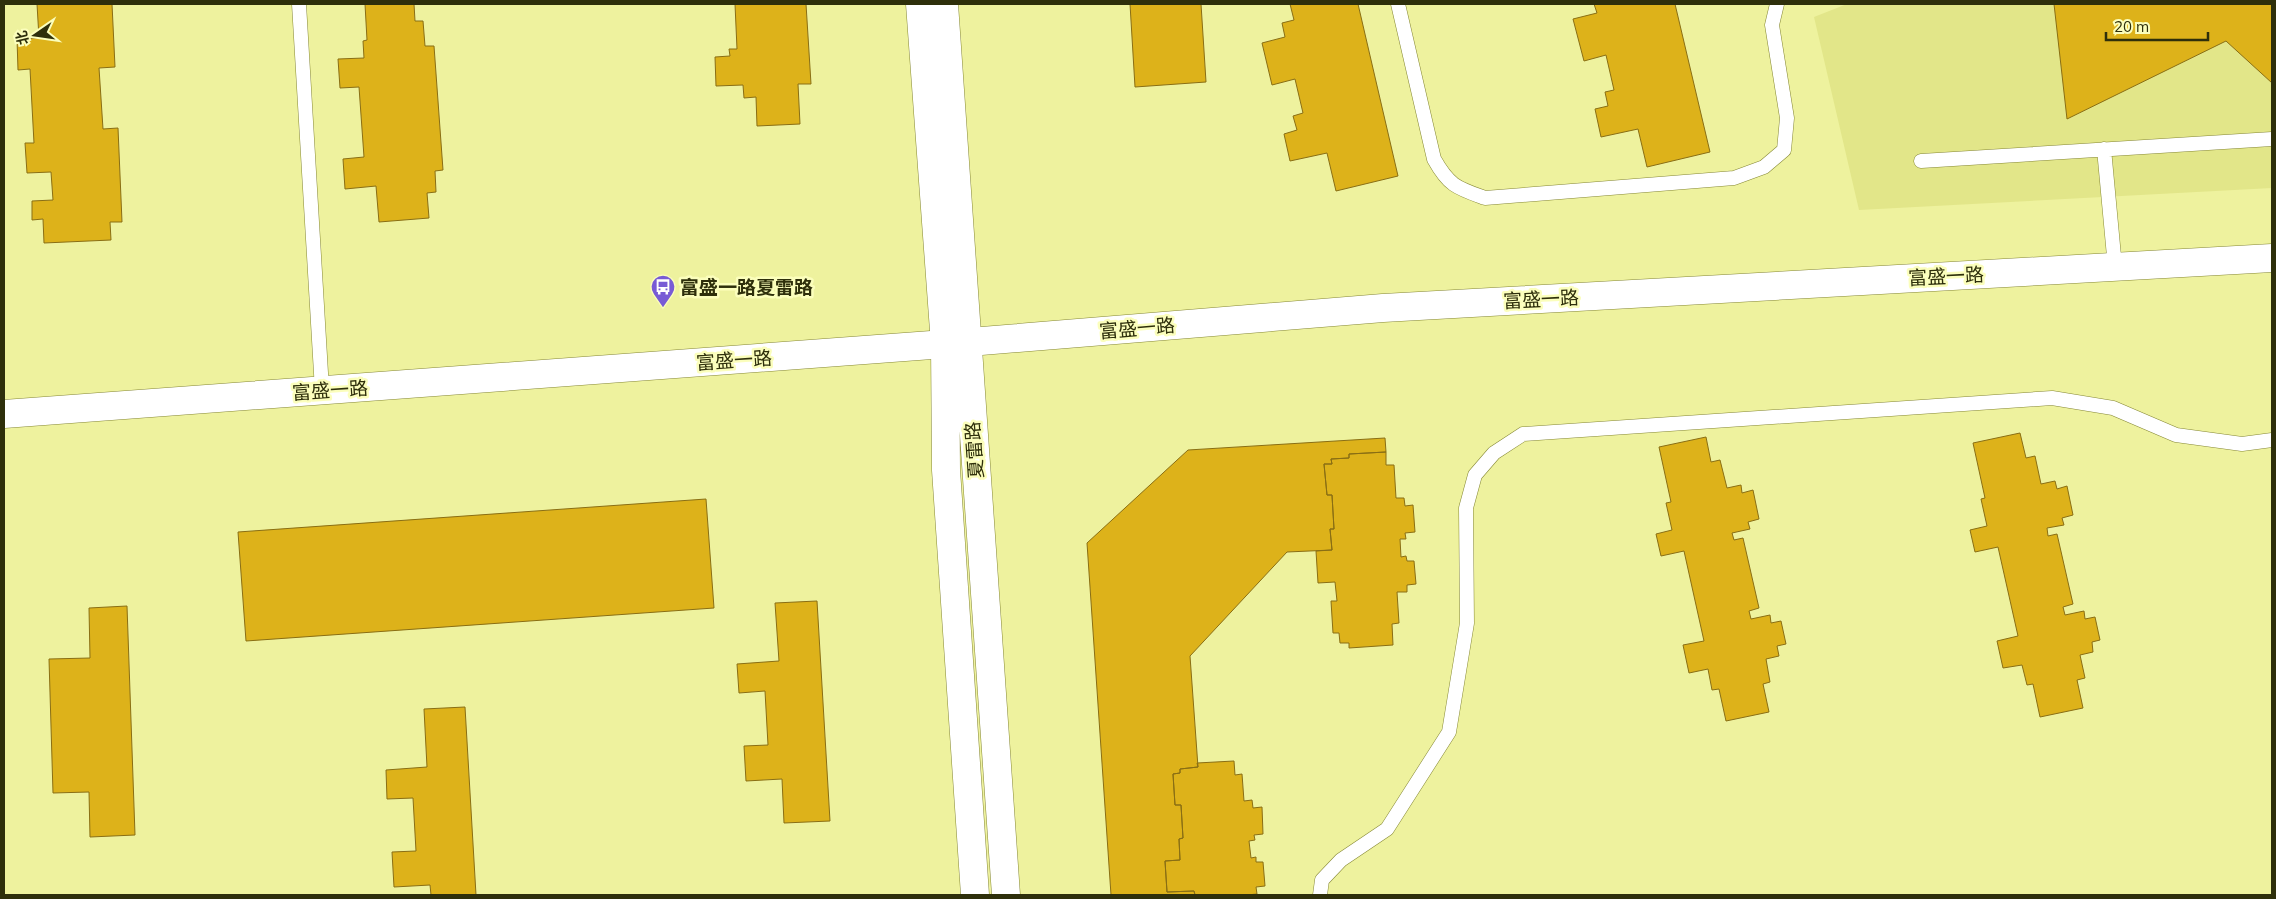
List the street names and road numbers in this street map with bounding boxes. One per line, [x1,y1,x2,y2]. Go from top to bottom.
street label: 富盛一路 [1907,262,1985,290]
street label: 富盛一路 [1502,285,1580,313]
street label: 富盛一路 [1098,313,1176,343]
street label: 富盛一路 [695,345,773,375]
street label: 富盛一路 [291,375,369,405]
street label: 夏雷路 [960,421,988,479]

